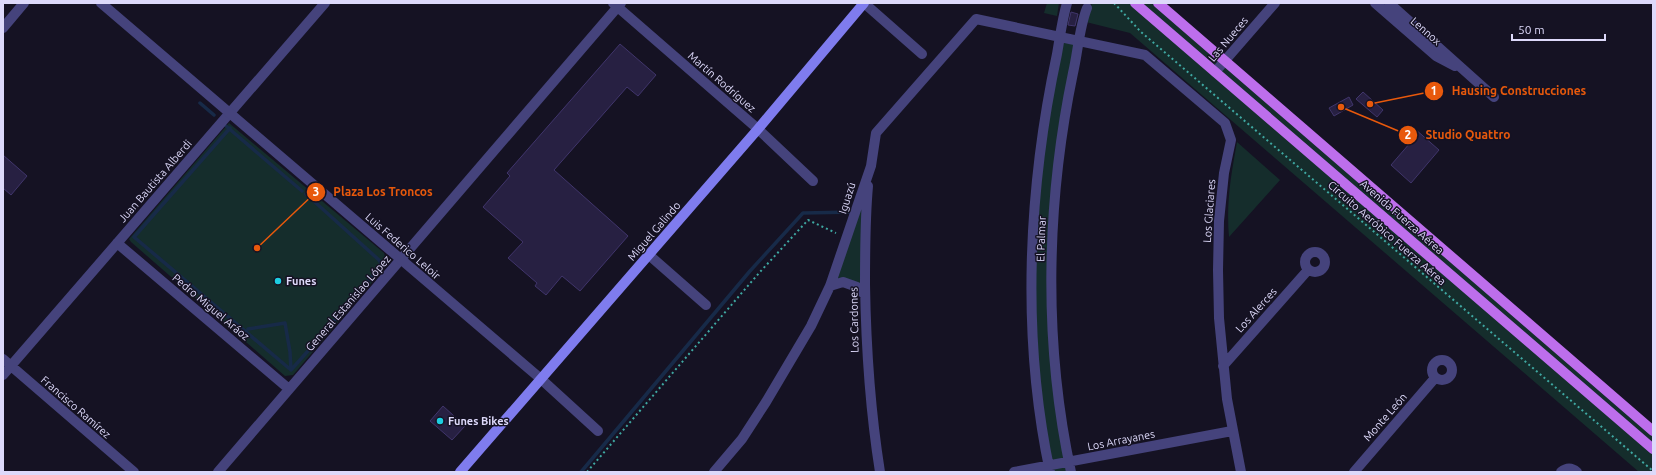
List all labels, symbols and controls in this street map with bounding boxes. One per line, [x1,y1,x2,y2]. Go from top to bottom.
street label: Las Nueces [1206,14,1250,64]
street label: Lennox [1408,15,1444,48]
scale bar [1512,16,1605,42]
text: 50 m [1518,23,1545,36]
street label: Martín Rodríguez [686,49,758,115]
callout: Hausing Construcciones [1424,79,1594,103]
text: 1 [1431,84,1437,97]
text: Hausing Construcciones [1452,84,1587,97]
callout: Studio Quattro [1398,123,1519,147]
text: 2 [1405,128,1412,141]
text: Studio Quattro [1426,128,1511,141]
street label: Juan Bautista Alberdi [116,137,194,225]
street label: Avenida Fuerza Aérea [1358,178,1446,256]
street label: Los Glaciares [1201,179,1217,243]
street label: Circuito Aeróbico Fuerza Aérea [1326,179,1448,287]
callout: Plaza Los Troncos [306,180,441,204]
street label: Iguazú [836,181,858,215]
text: 3 [313,185,319,198]
text: Plaza Los Troncos [333,185,433,198]
street label: Miguel Galindo [625,199,683,263]
street label: Luis Federico Leloir [363,210,443,282]
street label: El Palmar [1034,215,1048,262]
street label: General Estanislao López [303,253,393,353]
street label: Pedro Miguel Aráoz [170,271,252,343]
place label: Funes [286,275,316,287]
marker: Funes [273,276,283,286]
street label: Los Alerces [1233,285,1279,335]
street label: Los Cardones [847,287,861,353]
street label: Francisco Ramírez [39,374,113,440]
street label: Monte León [1361,391,1409,443]
place label: Funes Bikes [448,415,509,427]
marker: Funes Bikes [435,416,445,426]
street label: Los Arrayanes [1086,428,1156,452]

